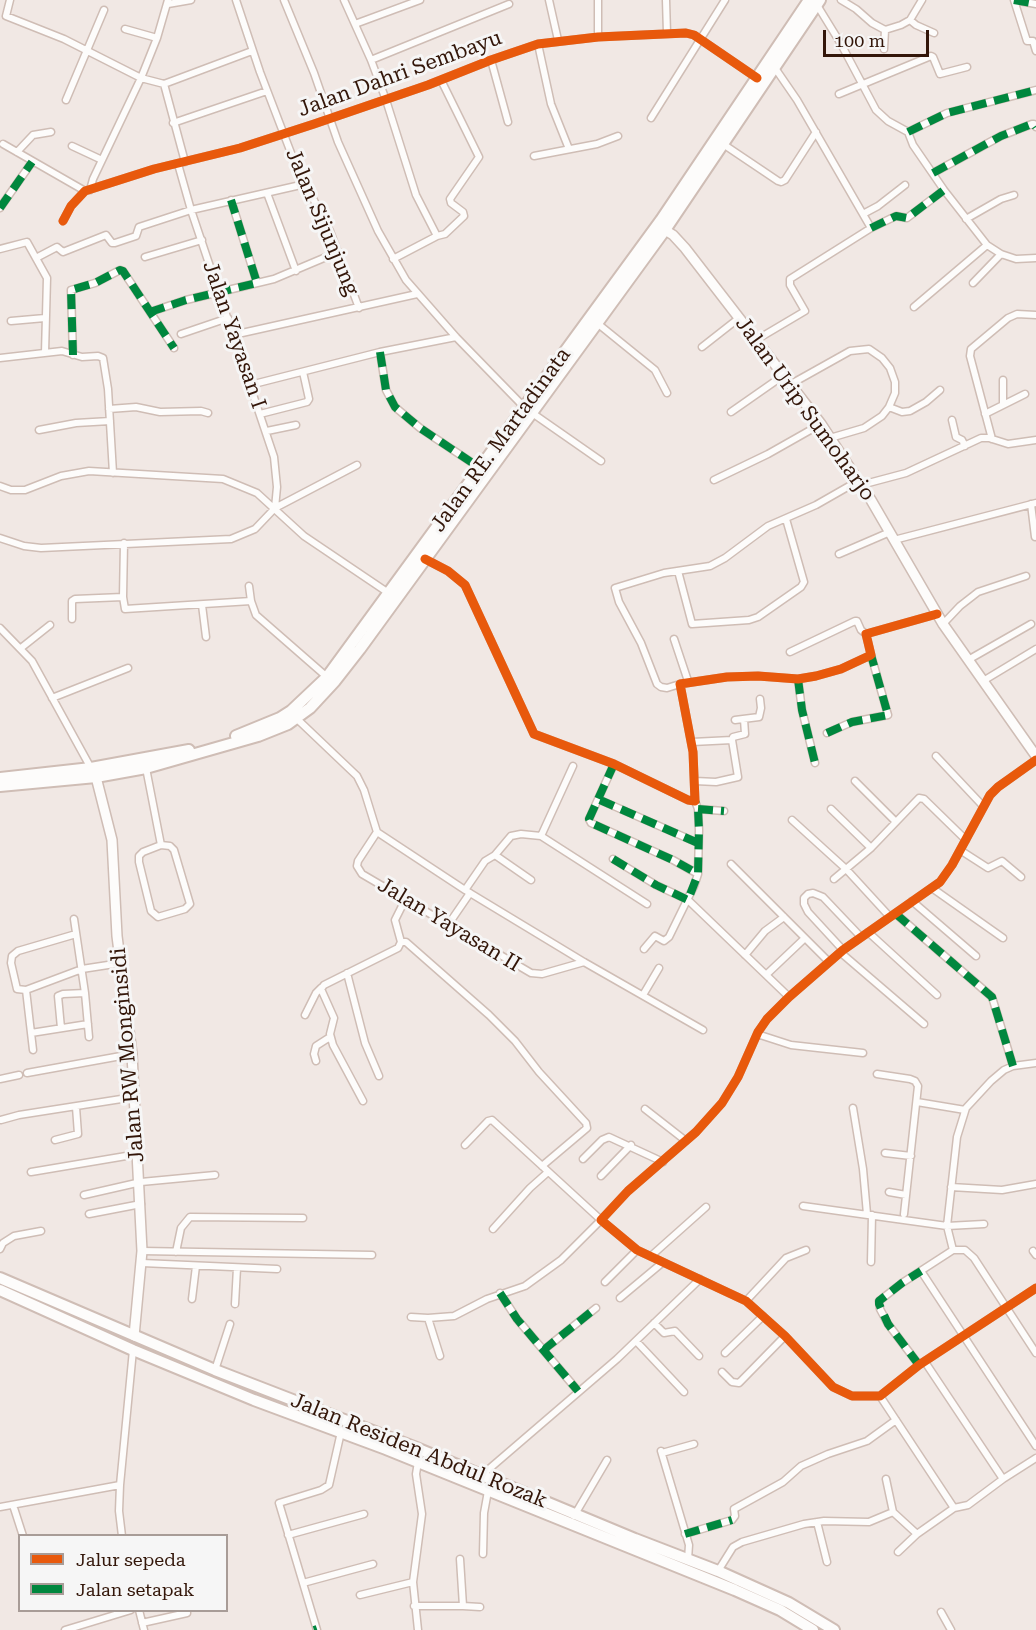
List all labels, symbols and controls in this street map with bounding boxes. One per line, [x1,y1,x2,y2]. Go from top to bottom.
scale bar [826,18,932,56]
street label: Jalan Dahri Sembayu [295,25,505,123]
text: 100 m [834,30,885,51]
street label: Jalan Sijunjung [280,145,364,299]
street label: Jalan Yayasan I [197,258,271,412]
street label: Jalan Urip Sumoharjo [730,312,880,506]
street label: Jalan RE. Martadinata [426,343,576,537]
street label: Jalan Yayasan II [373,872,525,978]
street label: Jalan RW Monginsidi [106,947,150,1163]
street label: Jalan Residen Abdul Rozak [287,1388,551,1514]
legend [18,1534,228,1612]
text: Jalur sepeda [76,1549,186,1570]
text: Jalan setapak [76,1579,194,1600]

